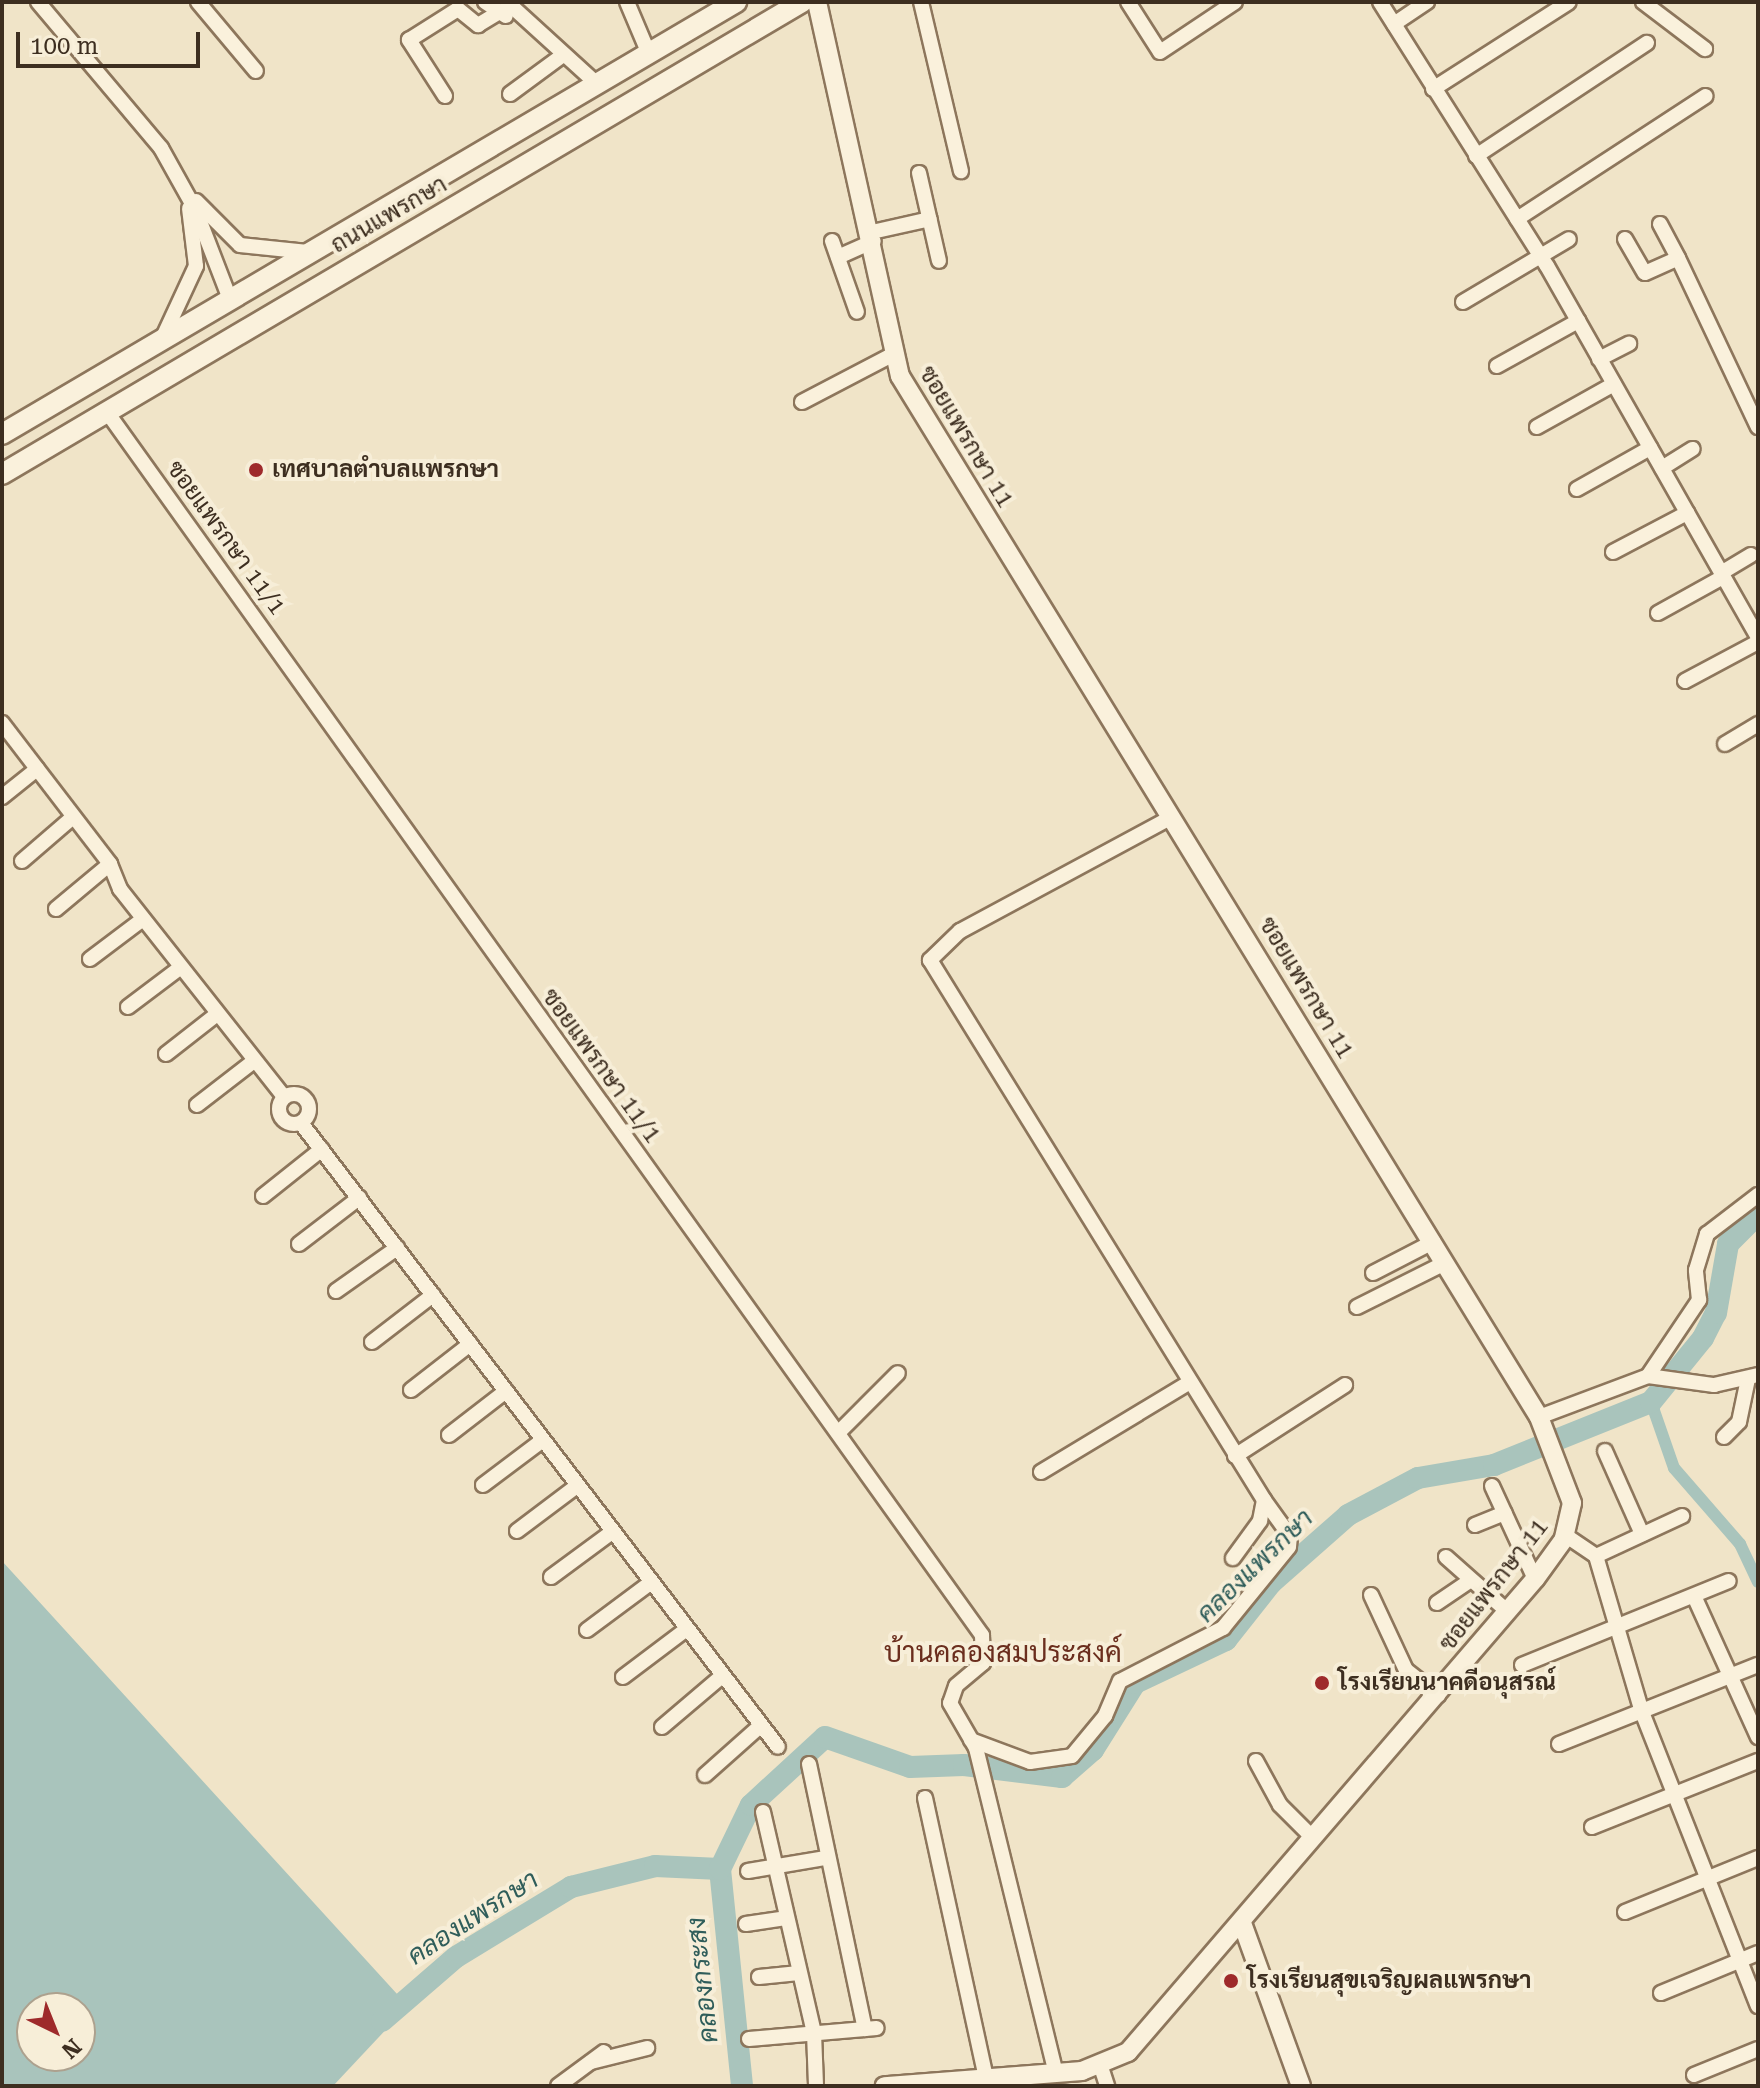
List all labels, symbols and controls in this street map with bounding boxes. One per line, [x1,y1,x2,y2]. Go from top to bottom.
scale bar [20,16,204,66]
text: 100 m [30,32,98,60]
street label: ถนนแพรกษา [326,170,452,260]
street label: ซอยแพรกษา 11 [912,361,1020,513]
street label: ซอยแพรกษา 11/1 [160,455,292,621]
place label: เทศบาลตำบลแพรกษา [272,456,499,484]
marker: เทศบาลตำบลแพรกษา [247,461,265,479]
street label: ซอยแพรกษา 11 [1252,912,1360,1064]
street label: ซอยแพรกษา 11/1 [535,983,667,1149]
water label: คลองแพรกษา [1190,1503,1320,1629]
street label: ซอยแพรกษา 11 [1433,1513,1555,1657]
district label: บ้านคลองสมประสงค์ [884,1636,1122,1670]
place label: โรงเรียนนาคดีอนุสรณ์ [1338,1669,1556,1697]
marker: โรงเรียนนาคดีอนุสรณ์ [1313,1674,1331,1692]
water label: คลองแพรกษา [402,1864,544,1972]
water label: คลองกระสง [681,1916,725,2044]
place label: โรงเรียนสุขเจริญผลแพรกษา [1247,1967,1531,1995]
marker: โรงเรียนสุขเจริญผลแพรกษา [1222,1972,1240,1990]
north arrow [16,1992,96,2072]
text: N [57,2034,86,2063]

